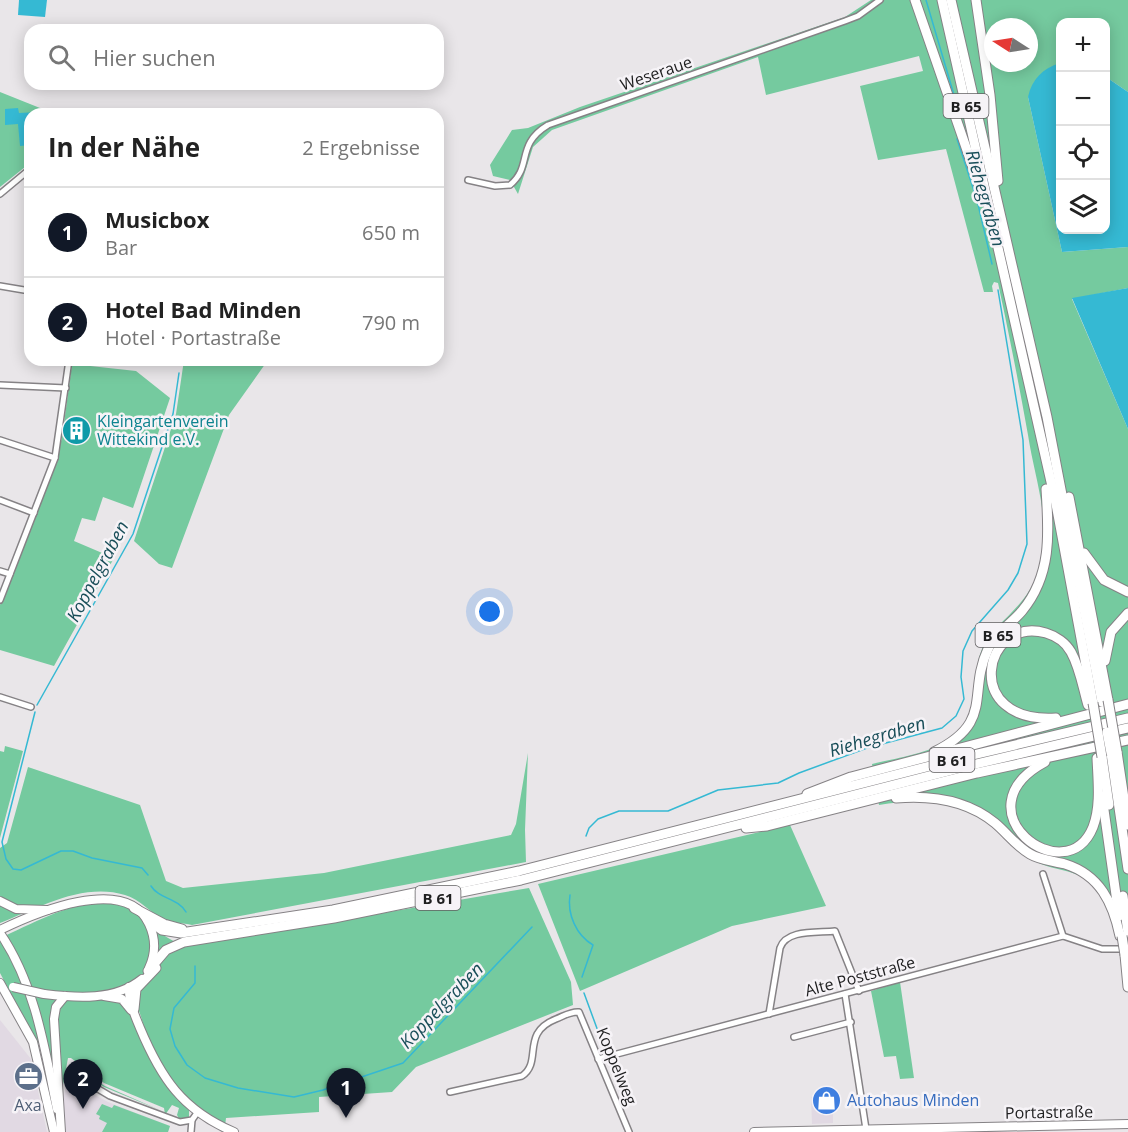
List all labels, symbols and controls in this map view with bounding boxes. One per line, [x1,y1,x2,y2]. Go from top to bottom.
north arrow [984,18,1038,72]
map controls [1056,18,1110,234]
button: + [1056,18,1110,72]
search box [24,24,444,90]
icon: search [45,41,78,74]
text: Hier suchen [93,42,216,72]
street label: Weseraue [617,50,695,96]
button: − [1056,72,1110,126]
road number: B 65 [944,94,988,118]
button: locate [1056,126,1110,180]
text: In der Nähe [48,129,200,165]
text: 2 Ergebnisse [302,134,420,161]
water label: Riehegraben [961,147,1011,249]
button: layers [1056,180,1110,234]
text: Musicbox [105,204,209,234]
text: 1 [62,219,73,246]
text: 650 m [362,219,420,246]
text: Bar [105,234,137,261]
text: Hotel Bad Minden [105,294,301,324]
text: 2 [62,309,73,336]
text: 790 m [362,309,420,336]
text: Hotel · Portastraße [105,324,281,351]
place label: Kleingartenverein Wittekind e.V. [97,410,229,450]
building icon: Kleingartenverein Wittekind e.V. [60,414,92,446]
water label: Koppelgraben [60,516,134,626]
your location [475,597,504,626]
road number: B 65 [976,623,1020,647]
water label: Riehegraben [826,710,928,762]
road number: B 61 [930,748,974,772]
road number: B 61 [416,886,460,910]
street label: Alte Poststraße [802,951,918,1001]
water label: Koppelgraben [394,957,488,1053]
street label: Koppelweg [591,1024,643,1108]
pin: 2 [64,1060,103,1109]
office icon: Axa [12,1061,44,1093]
pin: 1 [326,1068,366,1118]
shop icon: Autohaus Minden [810,1084,842,1116]
place label: Autohaus Minden [847,1089,979,1111]
place label: Axa [14,1094,42,1116]
street label: Portastraße [1005,1100,1093,1124]

